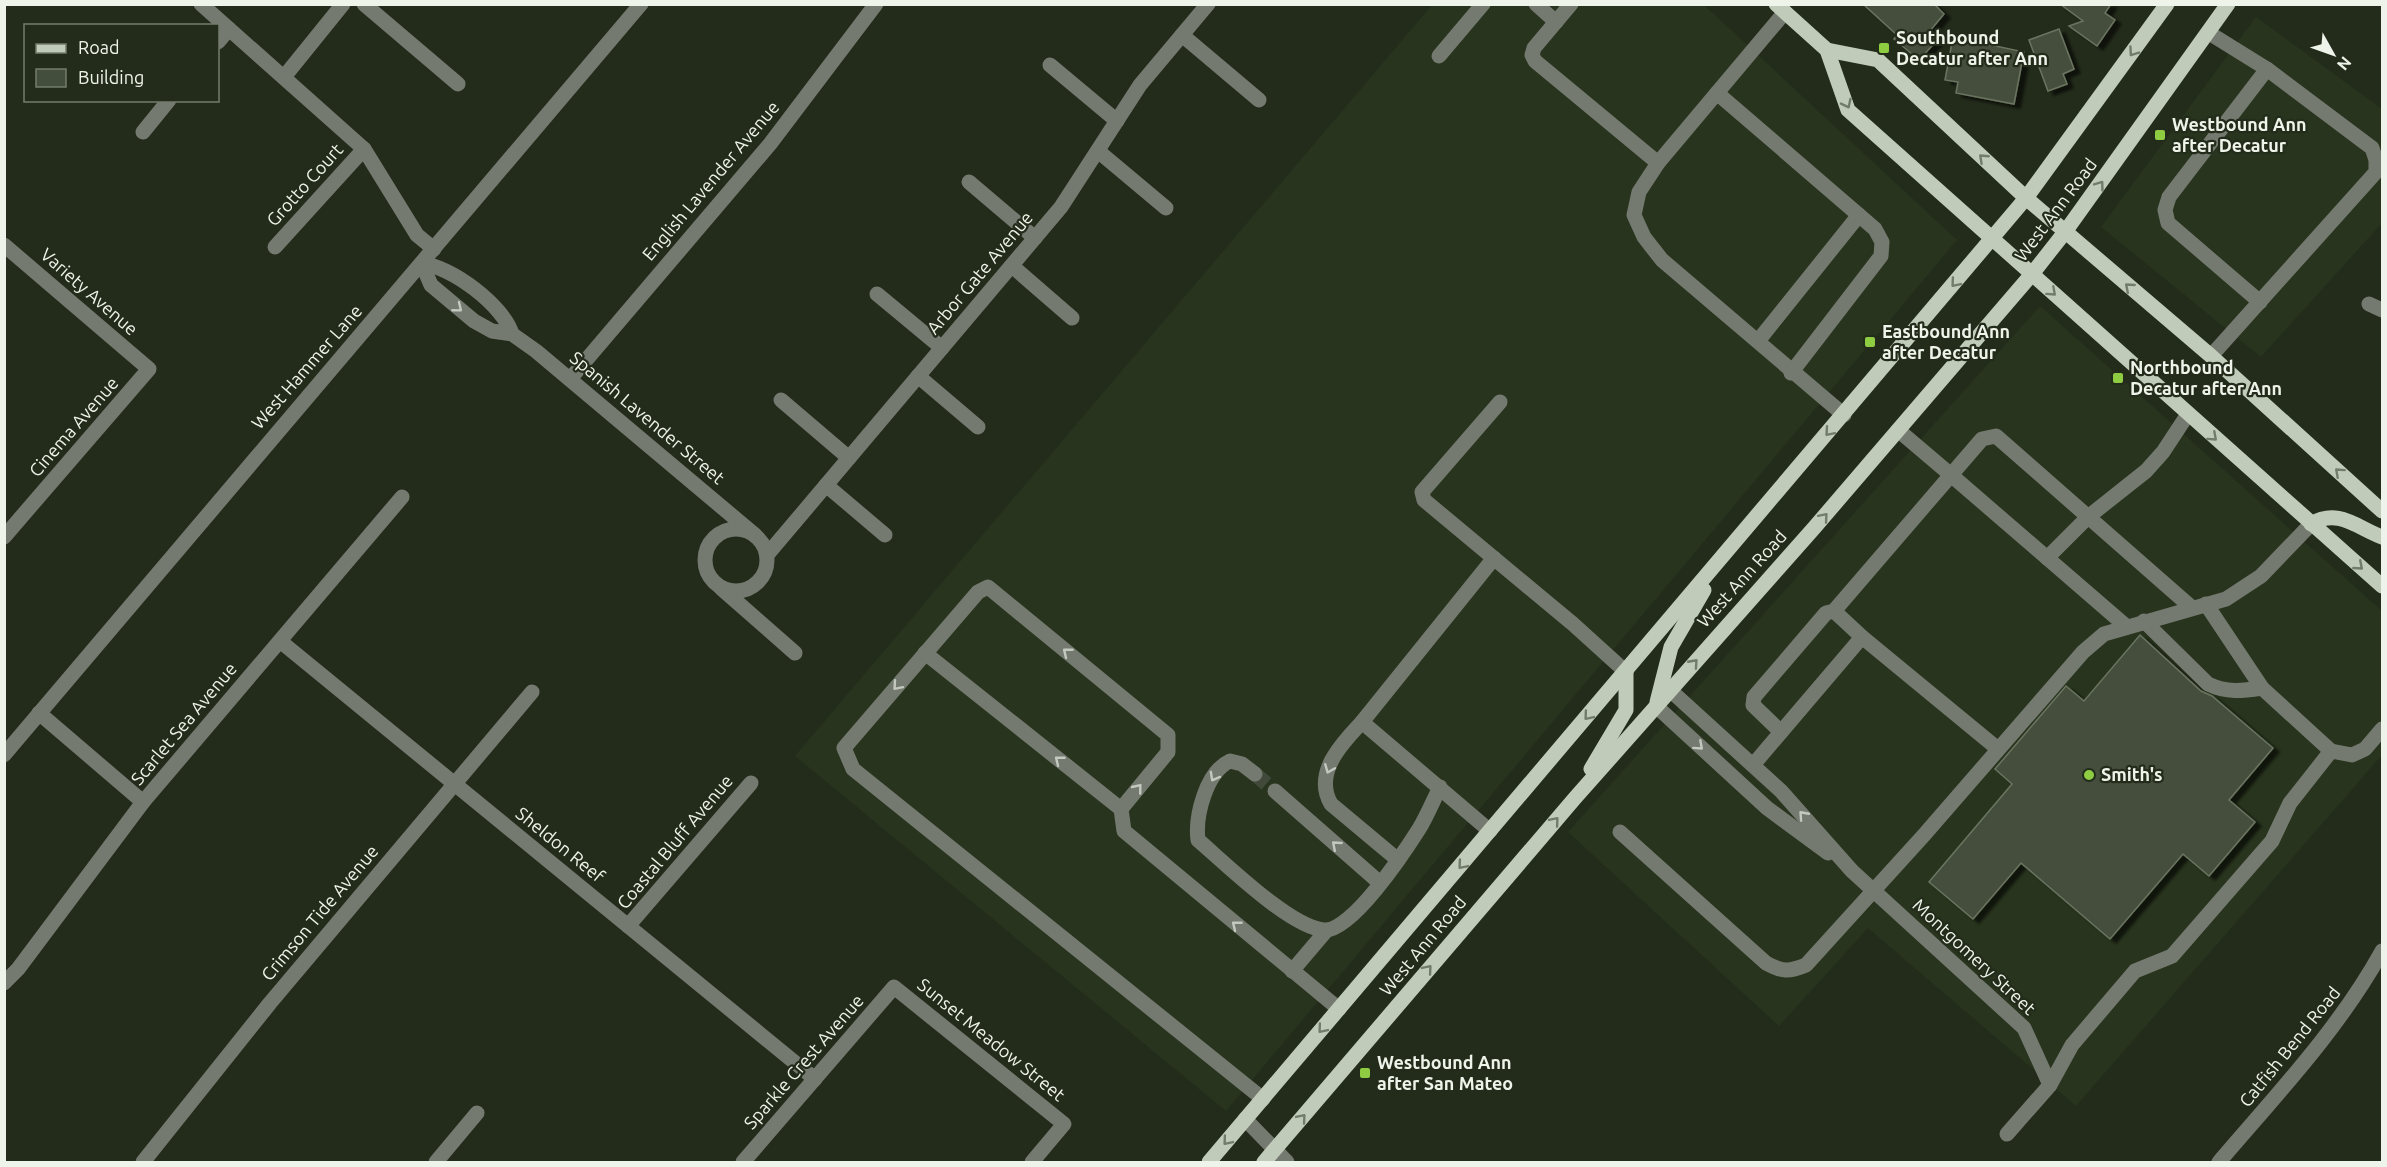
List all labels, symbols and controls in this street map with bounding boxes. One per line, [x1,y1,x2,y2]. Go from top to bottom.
legend [24,24,219,102]
north arrow [2303,24,2363,84]
place label: Southbound Decatur after Ann [1896,27,2048,68]
text: Road [78,37,120,57]
marker: Southbound Decatur after Ann [1877,41,1891,55]
one-way arrow [2129,46,2140,57]
text: N [2334,53,2355,74]
text: Building [78,67,144,87]
street label: English Lavender Avenue [638,97,783,264]
one-way arrow [1840,98,1852,109]
place label: Westbound Ann after Decatur [2172,114,2307,155]
marker: Westbound Ann after Decatur [2153,128,2167,142]
street label: Grotto Court [262,139,346,230]
one-way arrow [1980,154,1990,165]
street label: West Ann Road [2010,154,2100,265]
one-way arrow [2092,180,2103,191]
street label: Arbor Gate Avenue [922,207,1036,338]
street label: Variety Avenue [37,244,142,339]
one-way arrow [1951,276,1962,287]
one-way arrow [2126,283,2136,294]
one-way arrow [2046,285,2056,296]
street label: West Hammer Lane [247,300,366,432]
one-way arrow [451,300,462,311]
place label: Eastbound Ann after Decatur [1882,321,2010,362]
marker: Eastbound Ann after Decatur [1863,335,1877,349]
street label: Spanish Lavender Street [566,347,729,488]
place label: Northbound Decatur after Ann [2130,357,2282,398]
marker: Northbound Decatur after Ann [2111,371,2125,385]
street label: Cinema Avenue [25,373,122,480]
one-way arrow [1825,425,1836,436]
one-way arrow [2206,430,2217,441]
one-way arrow [2335,468,2346,479]
one-way arrow [1817,513,1828,523]
street label: West Ann Road [1693,526,1790,631]
one-way arrow [2352,558,2363,569]
one-way arrow [1063,648,1074,659]
street label: Scarlet Sea Avenue [126,658,240,788]
one-way arrow [1687,658,1698,669]
one-way arrow [894,679,905,690]
one-way arrow [1584,709,1595,720]
one-way arrow [1692,739,1702,750]
one-way arrow [1055,756,1066,767]
one-way arrow [1324,763,1336,774]
place label: Smith's [2101,764,2163,784]
marker: Smith's [2082,768,2096,782]
street label: Coastal Bluff Avenue [612,770,736,912]
one-way arrow [1210,771,1221,781]
one-way arrow [1131,784,1142,795]
street label: Sheldon Reef [512,803,609,886]
one-way arrow [1799,811,1810,822]
one-way arrow [1548,817,1559,828]
street label: Crimson Tide Avenue [257,841,382,984]
one-way arrow [1332,841,1343,852]
one-way arrow [1458,858,1469,869]
street label: West Ann Road [1375,892,1469,999]
street label: Montgomery Street [1909,894,2040,1018]
one-way arrow [1232,921,1243,932]
one-way arrow [1421,965,1432,976]
street label: Sunset Meadow Street [914,974,1069,1105]
street label: Catfish Bend Road [2235,982,2344,1110]
street label: Sparkle Crest Avenue [739,990,867,1133]
one-way arrow [1318,1022,1329,1033]
place label: Westbound Ann after San Mateo [1377,1052,1513,1093]
marker: Westbound Ann after San Mateo [1358,1066,1372,1080]
one-way arrow [1295,1114,1306,1125]
one-way arrow [1223,1134,1234,1145]

